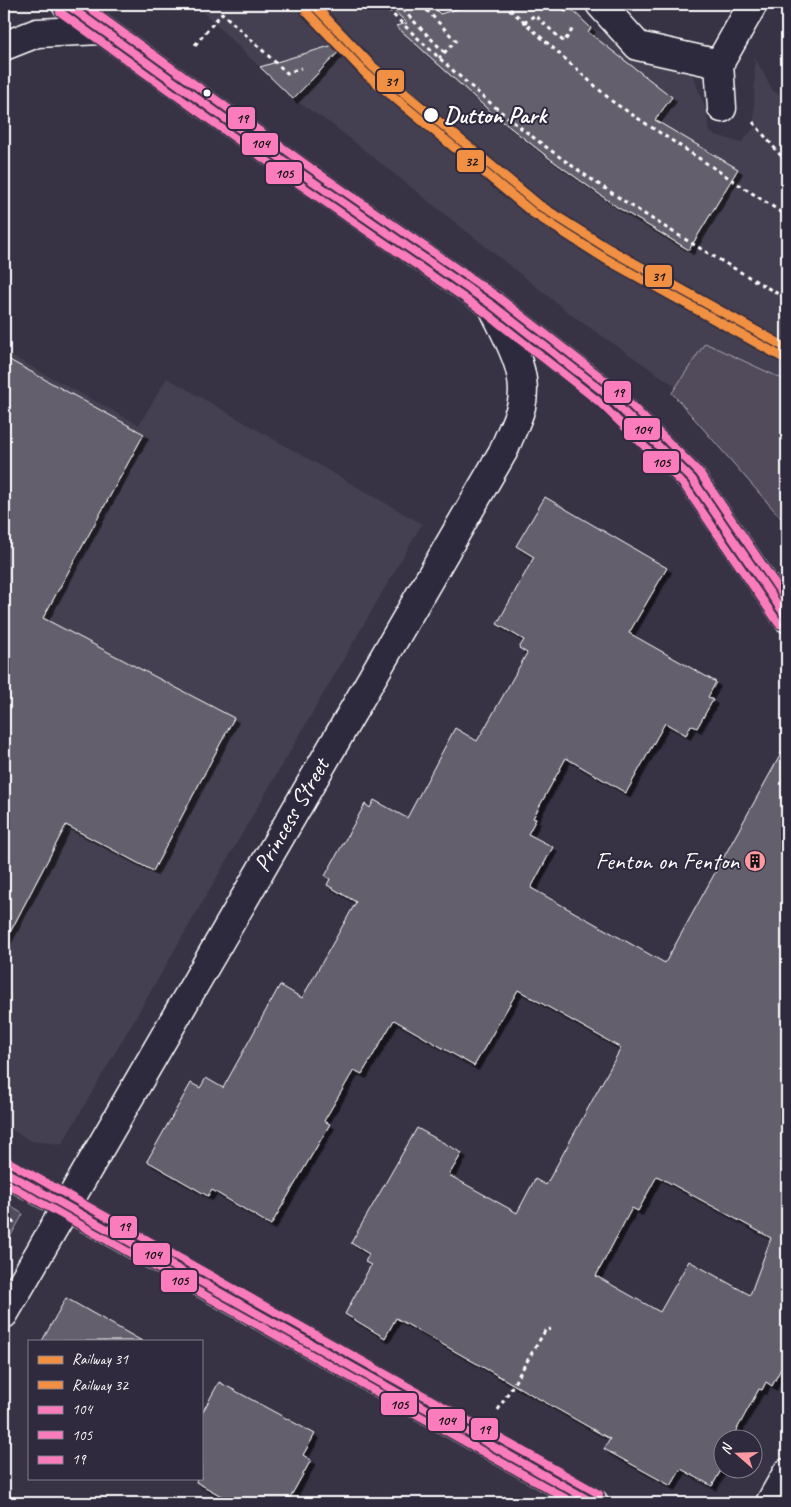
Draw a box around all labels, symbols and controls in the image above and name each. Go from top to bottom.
line badge: 31 [376,69,405,93]
text: 31 [385,73,399,90]
unlabelled marker [202,88,212,98]
place label: Dutton Park [444,100,548,130]
line badge: 19 [227,106,256,130]
marker: Dutton Park [422,106,440,124]
text: 19 [236,110,250,127]
line badge: 104 [241,132,279,156]
text: 104 [251,135,271,152]
line badge: 32 [456,149,485,173]
text: 32 [465,153,479,170]
line badge: 105 [265,161,303,185]
text: 105 [275,165,295,182]
line badge: 31 [644,264,673,288]
text: 31 [652,268,666,285]
line badge: 19 [603,380,632,404]
text: 19 [612,384,626,401]
line badge: 104 [623,417,661,441]
text: 104 [633,421,653,438]
line badge: 105 [642,450,680,474]
text: 105 [652,454,672,471]
street label: Princess Street [247,751,336,877]
place label: Fenton on Fenton [595,846,740,876]
building icon: Fenton on Fenton [743,849,767,873]
line badge: 19 [109,1215,138,1239]
text: 19 [118,1218,132,1235]
line badge: 104 [132,1242,171,1266]
text: 104 [143,1246,163,1263]
line badge: 105 [160,1269,198,1293]
text: 105 [170,1272,190,1289]
legend [28,1340,202,1480]
text: Railway 31 [72,1350,129,1369]
text: Railway 32 [72,1376,129,1395]
line badge: 105 [380,1392,418,1416]
text: 105 [390,1396,410,1413]
text: 104 [72,1400,94,1419]
line badge: 104 [427,1408,466,1432]
text: 104 [437,1412,457,1429]
line badge: 19 [470,1417,499,1441]
text: 19 [478,1421,492,1438]
text: 105 [72,1426,94,1445]
north arrow [714,1430,764,1480]
text: N [717,1441,737,1457]
text: 19 [72,1450,87,1469]

